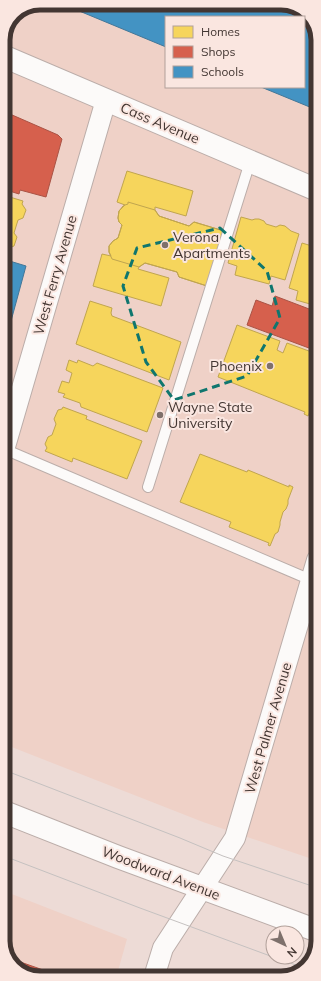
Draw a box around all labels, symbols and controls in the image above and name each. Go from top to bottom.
legend [165,16,305,88]
text: Homes [201,24,240,39]
text: Shops [201,44,236,59]
text: Schools [201,64,244,79]
street label: Cass Avenue [118,98,202,148]
street label: West Ferry Avenue [29,213,81,337]
place label: Verona Apartments [173,228,250,262]
marker: Verona Apartments [160,240,170,250]
place label: Phoenix [210,357,262,375]
marker: Phoenix [265,361,275,371]
place label: Wayne State University [168,398,252,432]
marker: Wayne State University [155,410,165,420]
street label: West Palmer Avenue [241,660,295,796]
street label: Woodward Avenue [99,842,223,904]
north arrow [265,925,305,965]
text: N [284,944,300,960]

